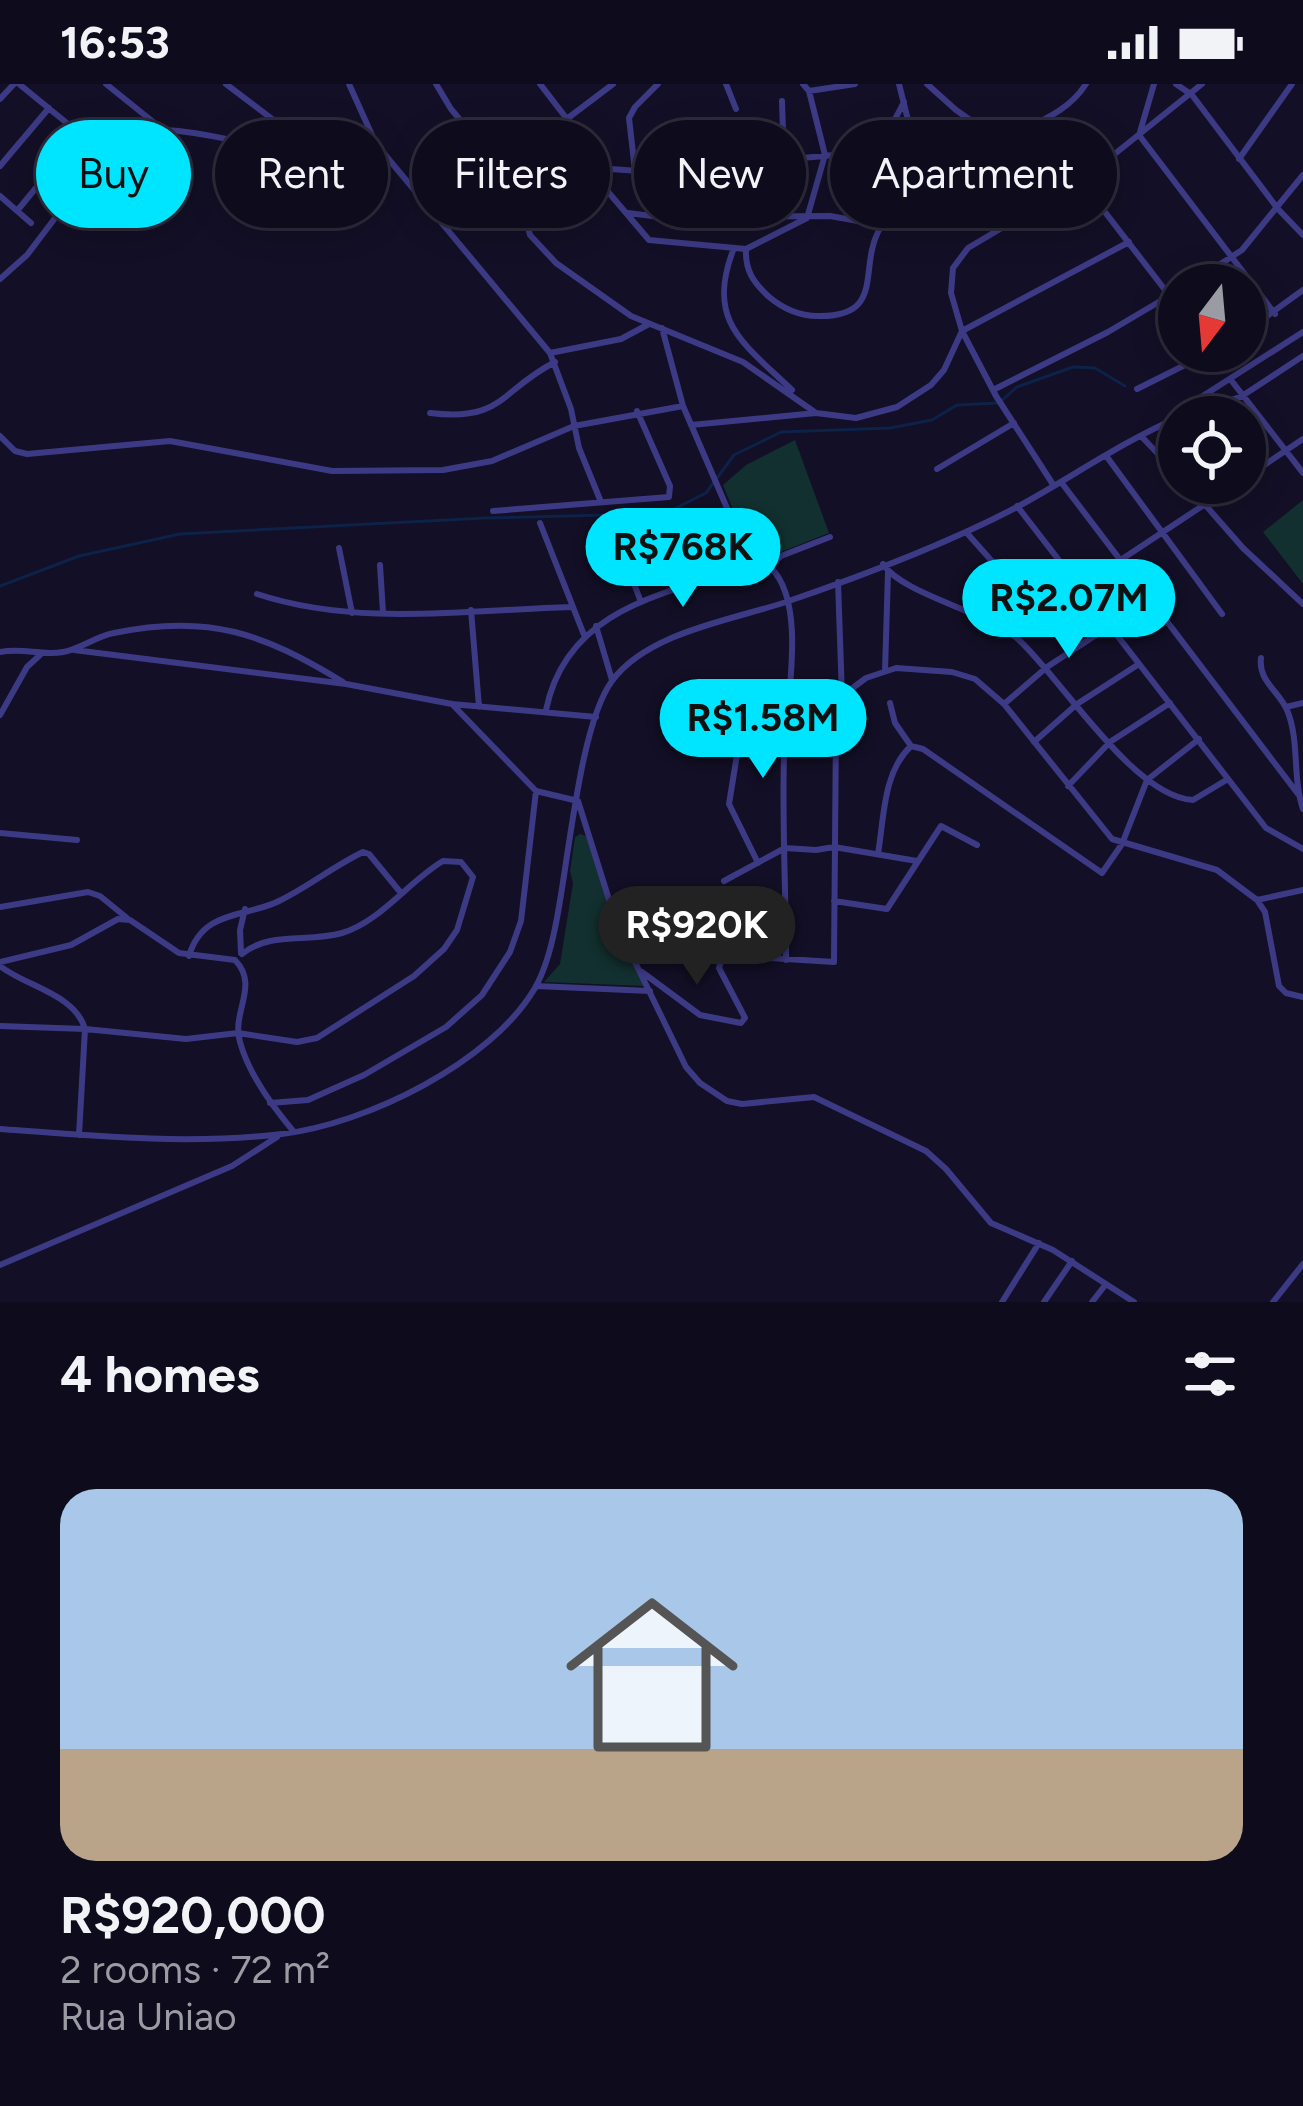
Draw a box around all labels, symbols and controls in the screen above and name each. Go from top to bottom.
text: 16:53 [60,15,170,69]
chip: Buy [36,120,191,228]
chip: Rent [215,120,388,228]
chip: Filters [412,120,610,228]
chip: New [634,120,806,228]
chip: Apartment [830,120,1117,228]
north arrow [1158,264,1266,372]
map controls [1158,264,1266,504]
button: locate [1158,396,1266,504]
pin: R$768K [585,508,781,610]
text: R$768K [613,523,753,570]
pin: R$2.07M [958,559,1180,661]
text: R$2.07M [989,574,1149,621]
pin: R$1.58M [652,679,874,781]
text: R$1.58M [687,694,839,741]
pin: R$920K [599,886,795,988]
text: R$920K [625,901,769,948]
icon: filters [1177,1341,1243,1407]
text: 4 homes [60,1344,260,1405]
icon: home [544,1567,760,1783]
text: R$920,000 [60,1885,326,1946]
text: 2 rooms · 72 m² [60,1946,330,1993]
text: Rua Uniao [60,1993,237,2040]

